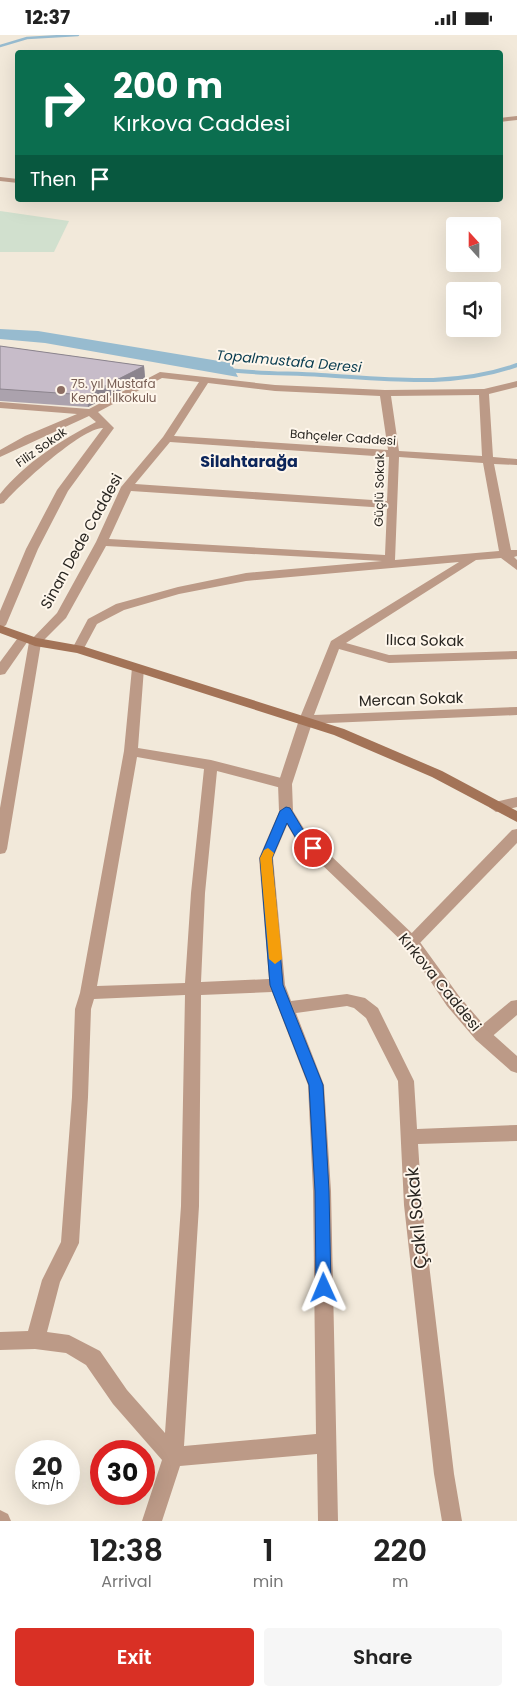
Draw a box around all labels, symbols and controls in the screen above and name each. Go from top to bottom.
text: 12:37 [25,4,70,31]
text: 200 m [113,61,223,110]
icon: right [30,70,95,135]
text: Kırkova Caddesi [113,108,290,139]
icon: arrive [86,165,114,193]
text: Then [30,166,76,193]
north arrow [446,217,501,273]
map controls [446,217,501,337]
button: sound [446,282,501,337]
water label: Topalmustafa Deresi [216,345,363,377]
place label: 75. yıl Mustafa Kemal İlkokulu [71,375,157,406]
marker: 75. yıl Mustafa Kemal İlkokulu [55,384,67,396]
street label: Filiz Sokak [12,423,71,471]
street label: Bahçeler Caddesi [289,425,397,449]
district label: Silahtarağa [200,450,298,473]
street label: Güçlü Sokak [370,452,388,527]
street label: Sinan Dede Caddesi [35,469,127,613]
street label: Ilıca Sokak [386,629,465,651]
street label: Mercan Sokak [358,687,464,711]
pin [292,827,334,869]
icon: arrive [299,834,327,862]
street label: Kırkova Caddesi [394,928,486,1036]
street label: Çakıl Sokak [399,1165,433,1270]
position arrow [297,1261,349,1313]
speed limit sign: 30 [90,1440,155,1505]
text: 20 [32,1449,63,1484]
text: km/h [32,1476,63,1493]
text: 12:38 [90,1529,163,1572]
text: 1 [263,1529,274,1572]
text: 220 [373,1529,427,1572]
text: Arrival [101,1570,152,1593]
text: min [253,1570,284,1593]
text: m [392,1570,408,1593]
button: Exit [15,1628,254,1686]
button: Share [264,1628,502,1686]

